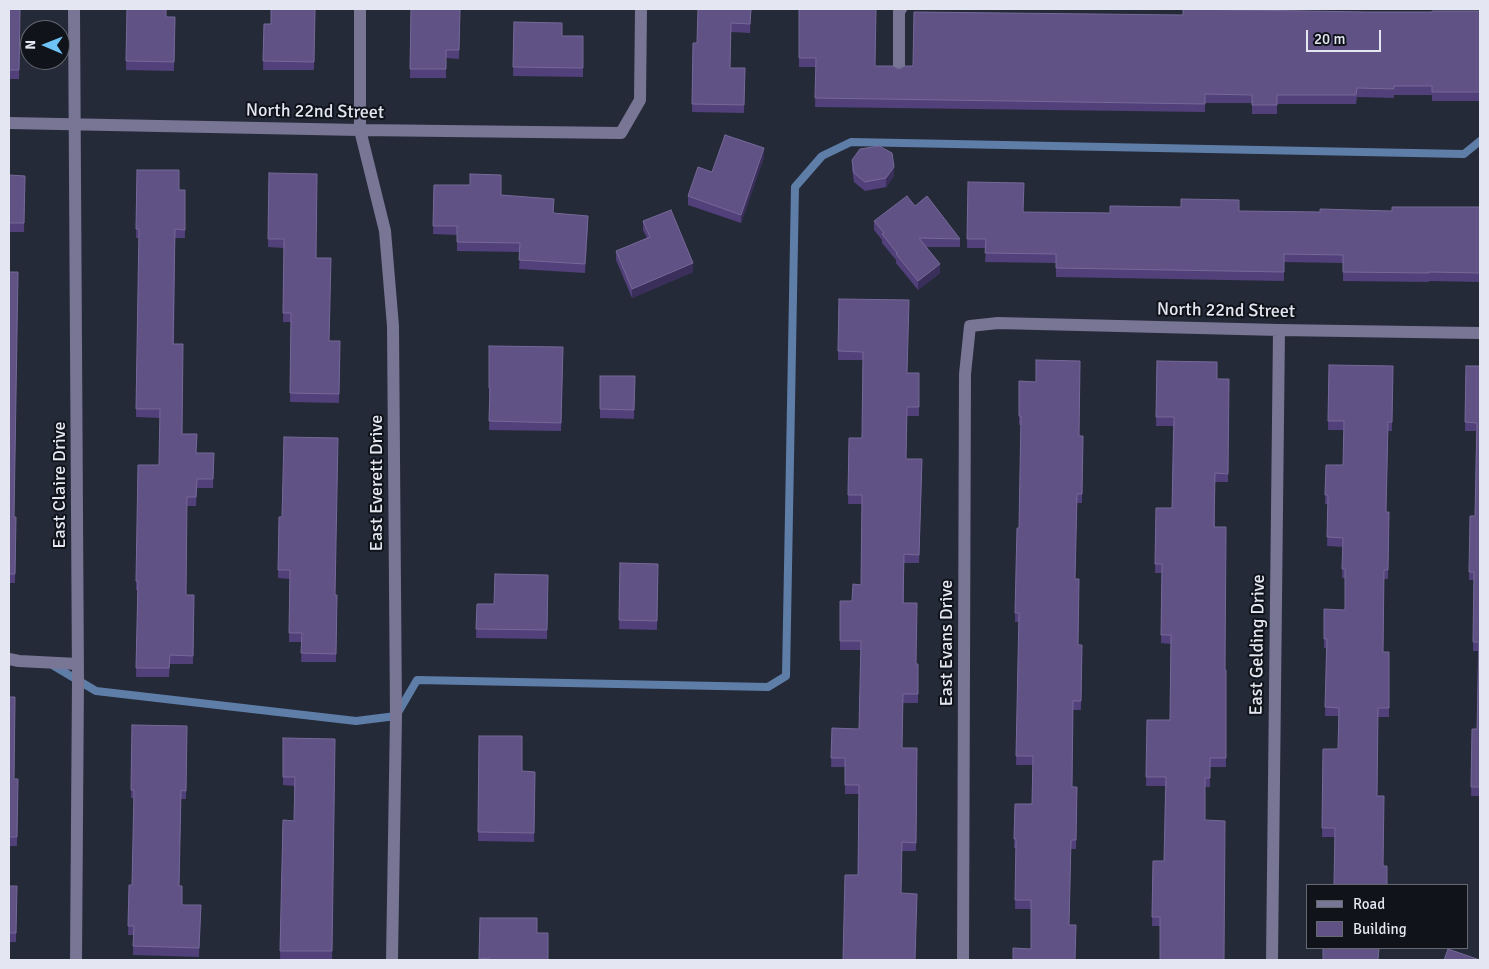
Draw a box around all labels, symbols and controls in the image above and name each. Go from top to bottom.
north arrow [20,20,70,70]
scale bar [1309,20,1384,52]
text: 20 m [1314,30,1345,48]
text: N [22,40,39,50]
street label: North 22nd Street [246,100,384,124]
street label: North 22nd Street [1157,299,1295,323]
street label: East Everett Drive [366,415,388,551]
street label: East Claire Drive [49,421,71,549]
street label: East Gelding Drive [1246,574,1270,716]
street label: East Evans Drive [936,580,958,706]
legend [1306,884,1469,949]
text: Road [1353,895,1385,913]
text: Building [1353,920,1407,938]

